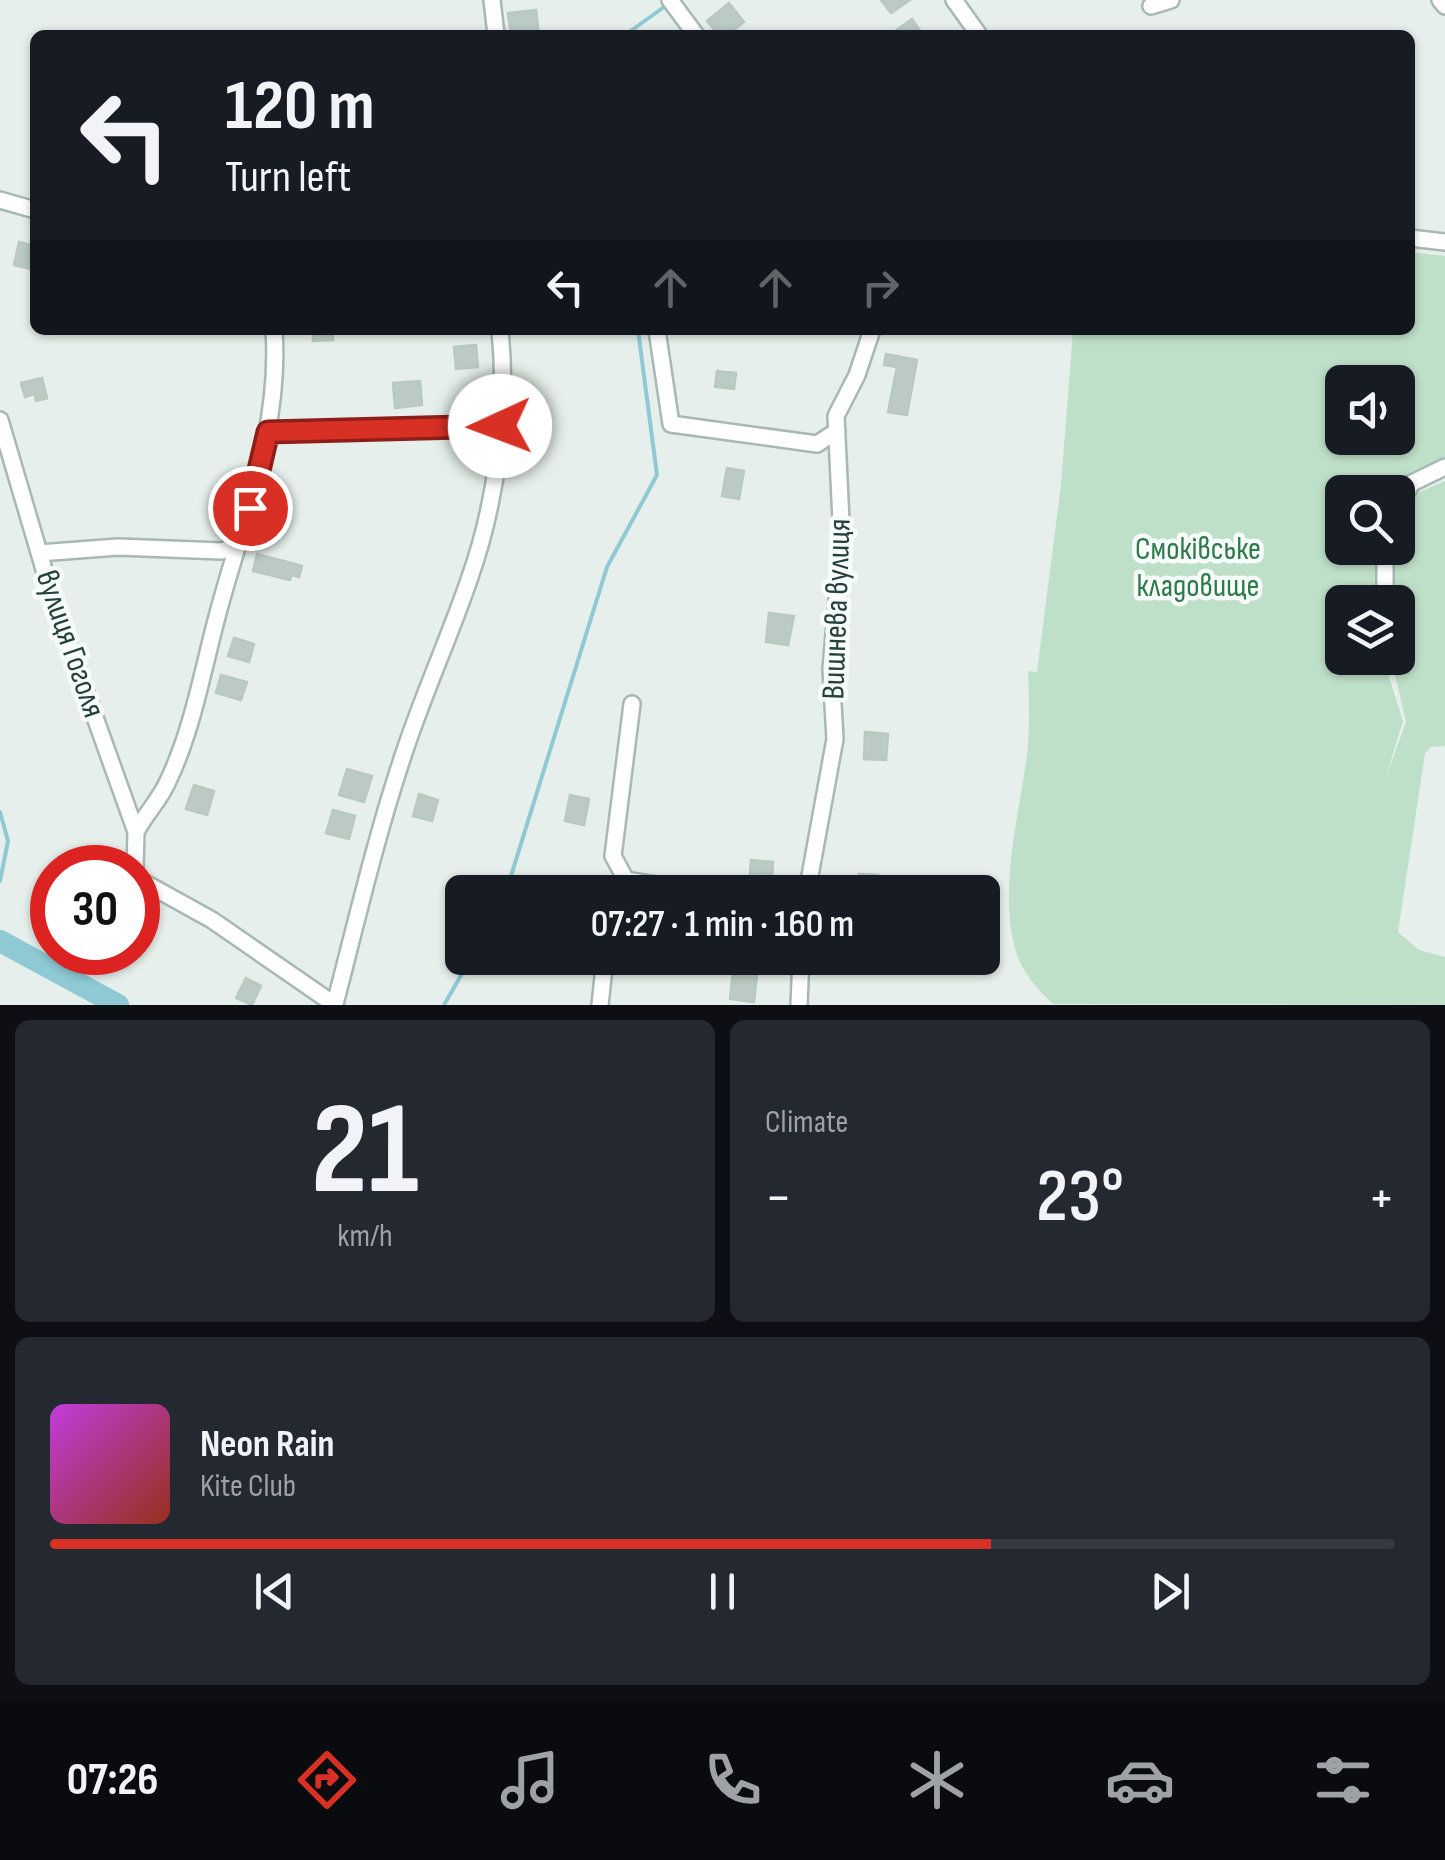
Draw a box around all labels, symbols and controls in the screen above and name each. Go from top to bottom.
text: 120 m [225,65,375,149]
icon: left [60,70,190,200]
text: Turn left [225,150,351,205]
icon: left [538,260,593,315]
icon: ahead [643,260,698,315]
icon: ahead [748,260,803,315]
icon: right [853,260,908,315]
map controls [1325,365,1415,675]
button: sound [1325,365,1415,455]
position arrow [448,374,552,478]
pin [208,466,293,551]
button: search [1325,475,1415,565]
icon: arrive [223,481,278,536]
street label: Вишнева вулиця [814,518,860,700]
park label: Смоківське кладовище [1135,530,1261,606]
street label: вулиця Гоголя [27,565,113,723]
button: layers [1325,585,1415,675]
speed limit sign: 30 [30,845,160,975]
text: 07:27 · 1 min · 160 m [591,902,854,947]
text: 21 [311,1074,419,1230]
text: Climate [765,1103,848,1142]
text: 23° [1036,1152,1124,1243]
text: − [765,1165,792,1232]
text: + [1368,1165,1395,1232]
text: km/h [337,1217,393,1256]
text: Neon Rain [200,1422,334,1467]
text: Kite Club [200,1467,296,1506]
icon: previous [247,1564,302,1619]
icon: pause [695,1564,750,1619]
icon: next [1143,1564,1198,1619]
icon: directions [292,1745,362,1815]
icon: music [495,1745,565,1815]
icon: phone [698,1745,768,1815]
icon: climate [902,1745,972,1815]
icon: car [1105,1745,1175,1815]
icon: filters [1308,1745,1378,1815]
text: 07:26 [67,1753,158,1808]

